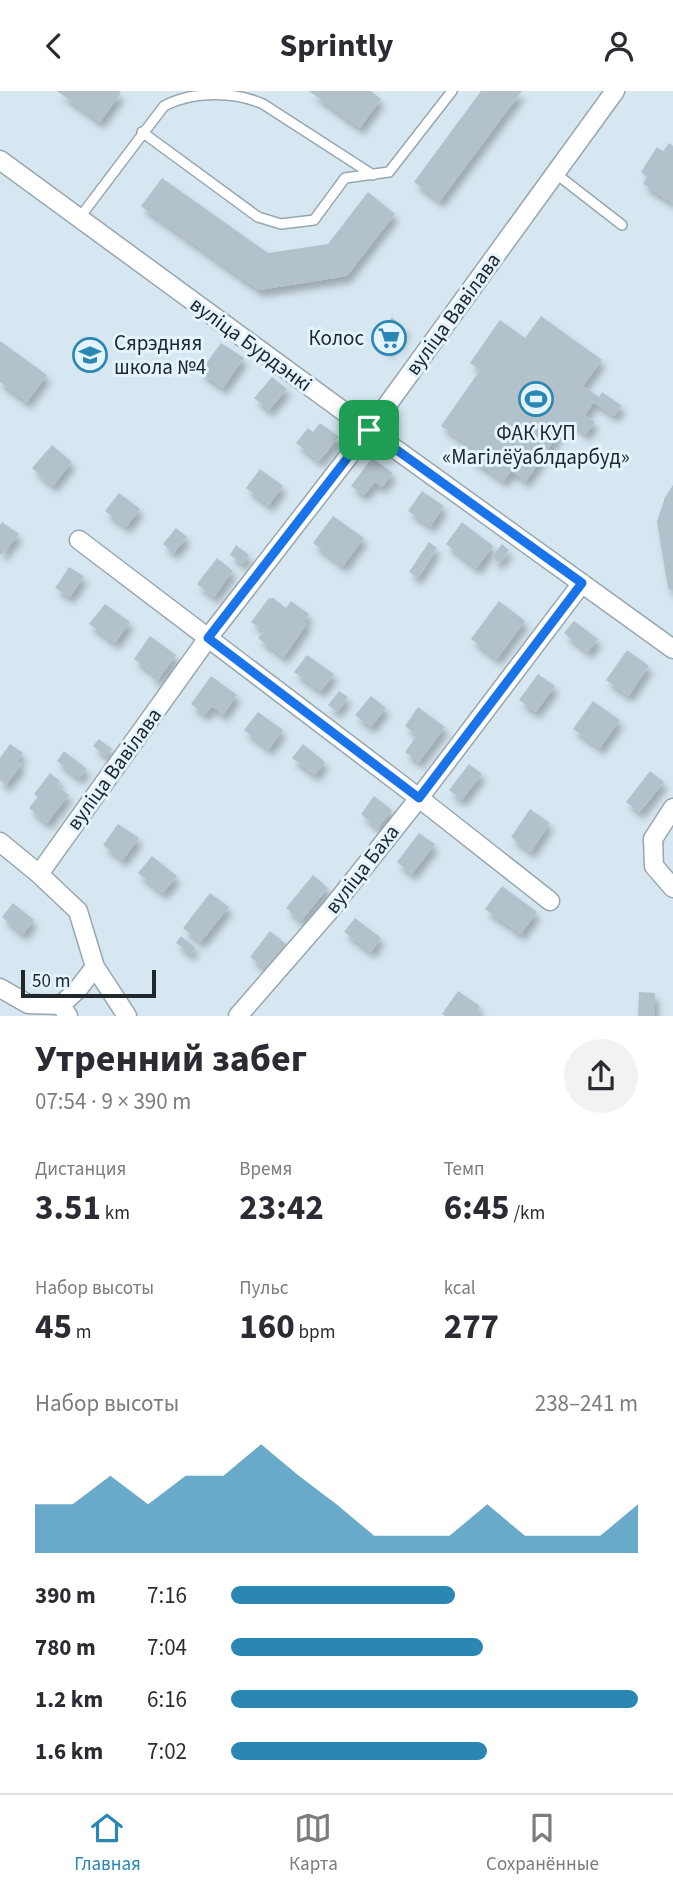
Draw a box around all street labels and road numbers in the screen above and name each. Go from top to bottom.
street label: вуліца Вавілава [398,247,508,381]
street label: вуліца Бурдэнкі [184,289,318,399]
street label: вуліца Вавілава [59,702,169,836]
street label: вуліца Баха [318,818,406,920]

